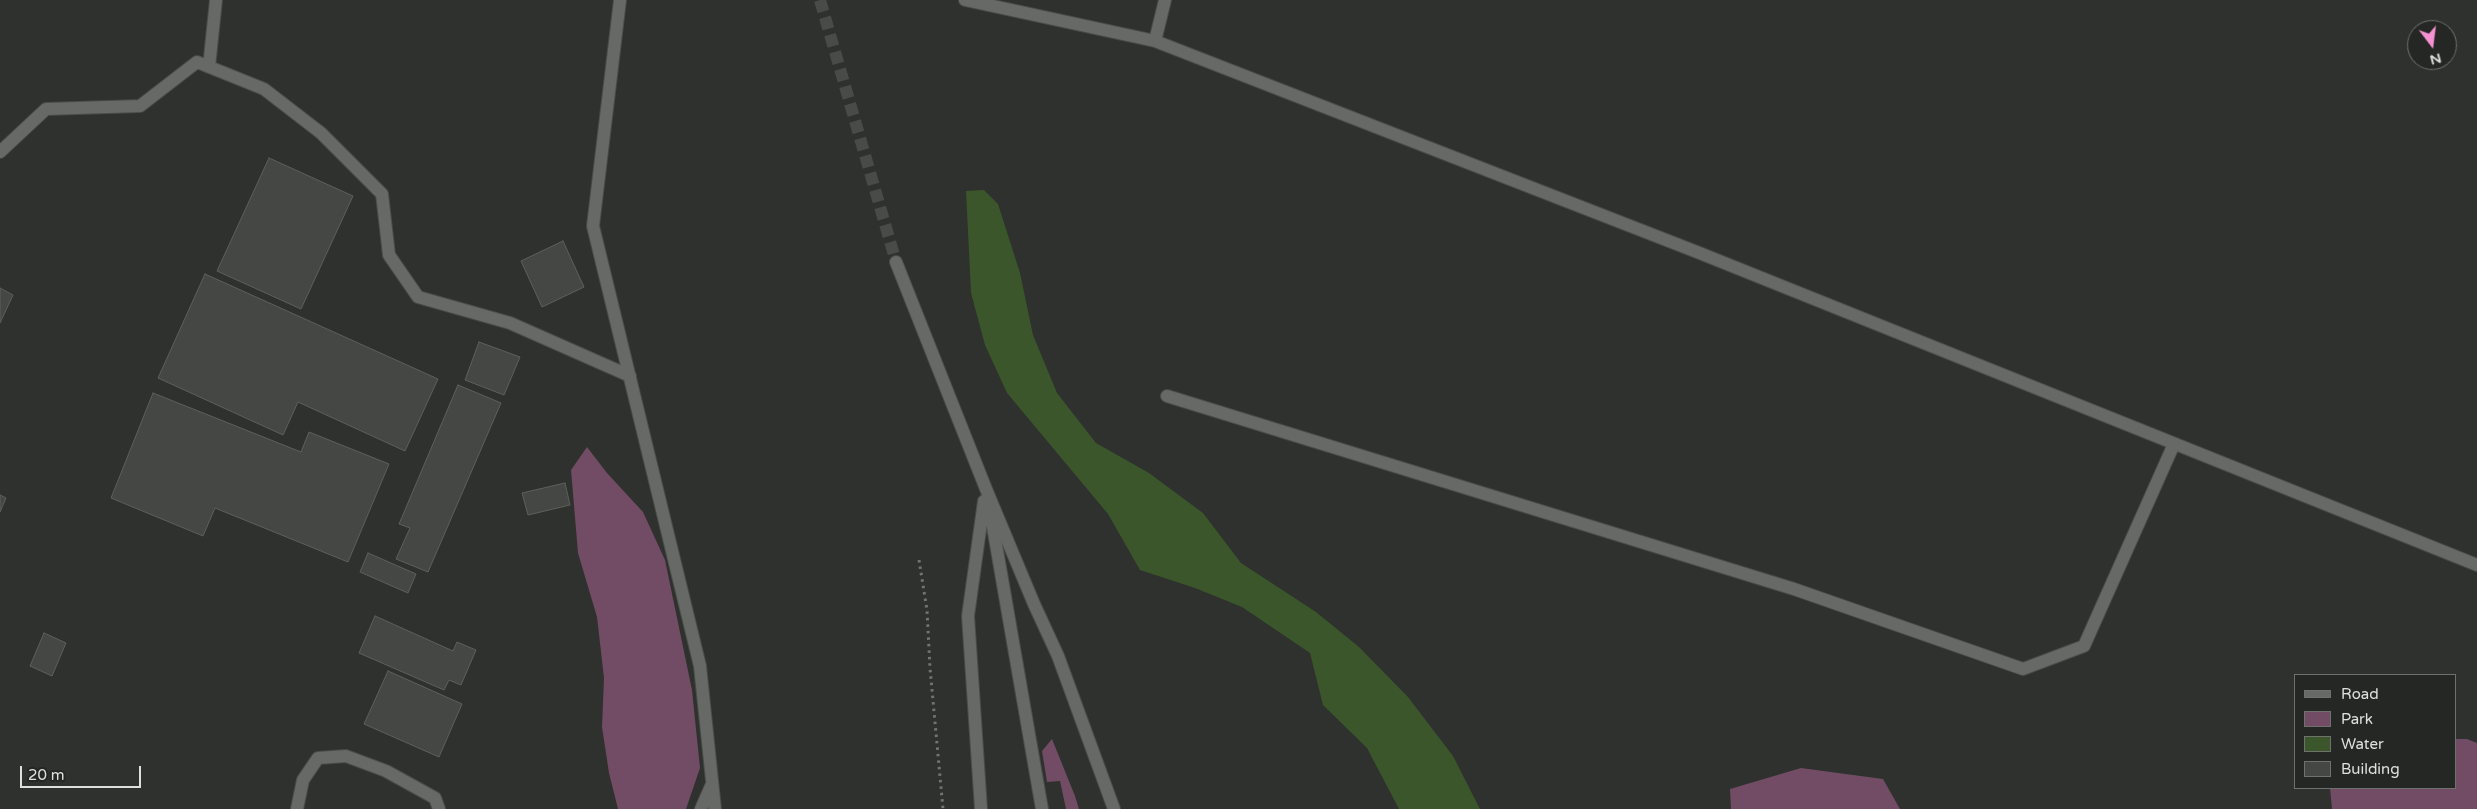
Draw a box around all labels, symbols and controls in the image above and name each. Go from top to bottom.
north arrow [2407,20,2457,70]
text: N [2428,49,2443,69]
legend [2294,674,2457,789]
text: Road [2341,685,2379,703]
text: Park [2341,710,2373,728]
text: Water [2341,735,2384,753]
scale bar [22,756,144,788]
text: Building [2341,760,2400,778]
text: 20 m [28,766,65,784]

